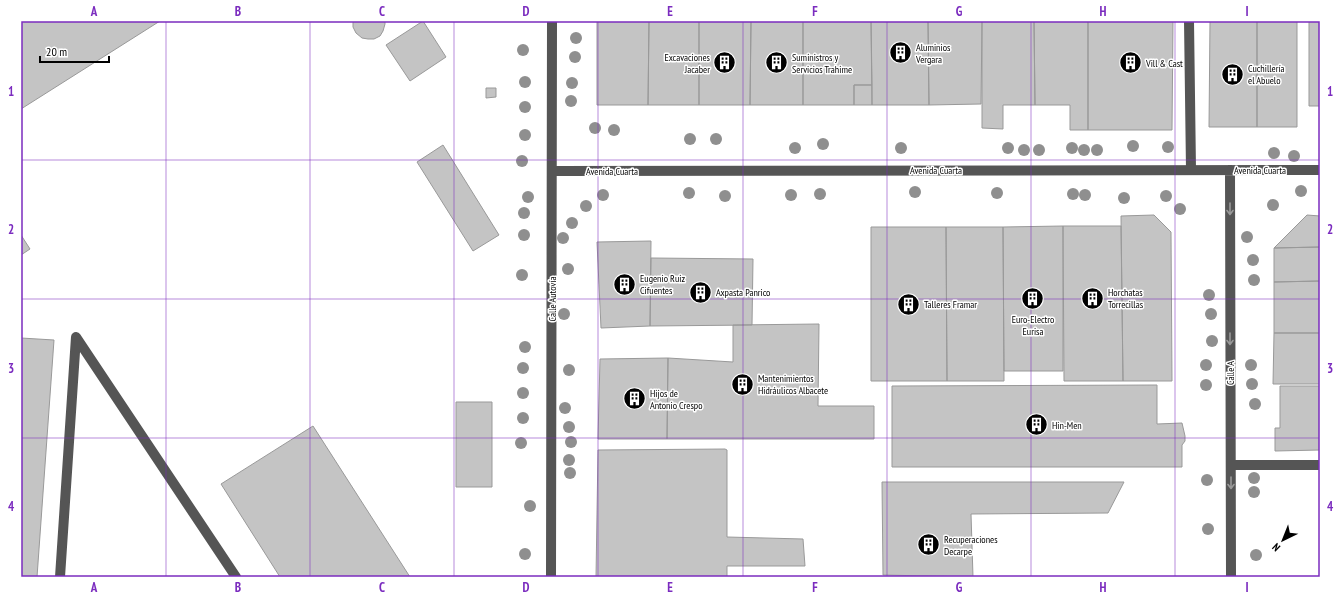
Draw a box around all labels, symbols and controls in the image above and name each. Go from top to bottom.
text: A [90,3,98,20]
text: B [235,3,241,20]
text: C [379,3,385,20]
text: D [523,3,530,20]
text: E [667,3,673,20]
text: F [812,3,818,20]
text: G [956,3,963,20]
text: H [1100,3,1107,20]
text: I [1245,3,1249,20]
scale bar [40,38,109,64]
building icon: Aluminios Vergara [887,40,913,66]
place label: Aluminios Vergara [915,41,951,66]
text: 20 m [46,44,67,59]
building icon: Excavaciones Jacaber [712,50,738,76]
building icon: Suministros y Servicios Trahime [764,50,790,76]
building icon: Vill & Cast [1117,50,1143,76]
place label: Excavaciones Jacaber [664,51,711,76]
place label: Suministros y Servicios Trahime [792,51,852,76]
place label: Vill & Cast [1145,57,1183,70]
building icon: Cuchillería el Abuelo [1220,61,1246,87]
place label: Cuchillería el Abuelo [1248,62,1285,87]
text: 1 [8,83,14,100]
text: 1 [1327,83,1333,100]
street label: Avenida Cuarta [910,164,962,177]
street label: Avenida Cuarta [1234,164,1286,177]
street label: Avenida Cuarta [586,165,638,178]
one-way arrow [1226,202,1234,215]
text: 2 [8,221,14,238]
text: 2 [1327,221,1333,238]
building icon: Eugenio Ruiz Cifuentes [612,271,638,297]
place label: Eugenio Ruiz Cifuentes [640,272,685,297]
street label: Calle Autovía [546,276,559,322]
building icon: Axpasta Panrico [688,279,714,305]
building icon: Horchatas Torrecillas [1079,285,1105,311]
place label: Axpasta Panrico [716,286,770,299]
building icon: Euro-Electro Eurisa [1020,286,1046,312]
place label: Horchatas Torrecillas [1108,286,1144,311]
building icon: Talleres Framar [896,291,922,317]
place label: Talleres Framar [924,298,977,311]
place label: Euro-Electro Eurisa [1012,313,1054,338]
one-way arrow [1226,332,1234,345]
text: 3 [8,360,14,377]
text: 3 [1327,360,1333,377]
street label: Calle A [1224,361,1237,385]
building icon: Mantenimientos Hidráulicos Albacete [730,371,756,397]
place label: Mantenimientos Hidráulicos Albacete [758,372,828,397]
building icon: Hijos de Antonio Crespo [621,386,647,412]
place label: Hijos de Antonio Crespo [650,387,702,412]
building icon: Hin-Men [1024,412,1050,438]
place label: Hin-Men [1052,419,1082,432]
one-way arrow [1227,476,1235,489]
text: 4 [8,498,15,515]
text: 4 [1327,498,1334,515]
north arrow [1263,520,1303,560]
building icon: Recuperaciones Decarpe [915,532,941,558]
place label: Recuperaciones Decarpe [944,533,998,558]
text: N [1269,540,1283,554]
text: A [90,579,98,596]
text: B [235,579,241,596]
text: C [379,579,385,596]
text: D [523,579,530,596]
text: E [667,579,673,596]
text: F [812,579,818,596]
text: G [956,579,963,596]
text: H [1100,579,1107,596]
text: I [1245,579,1249,596]

